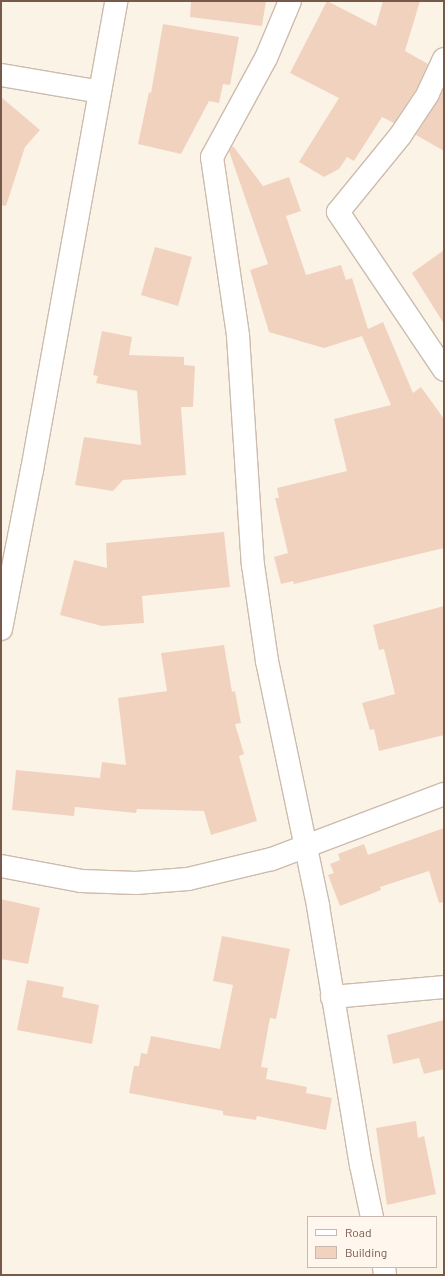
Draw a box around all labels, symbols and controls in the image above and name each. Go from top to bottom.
legend [307,1216,437,1268]
text: Road [345,1225,372,1239]
text: Building [345,1245,387,1259]

